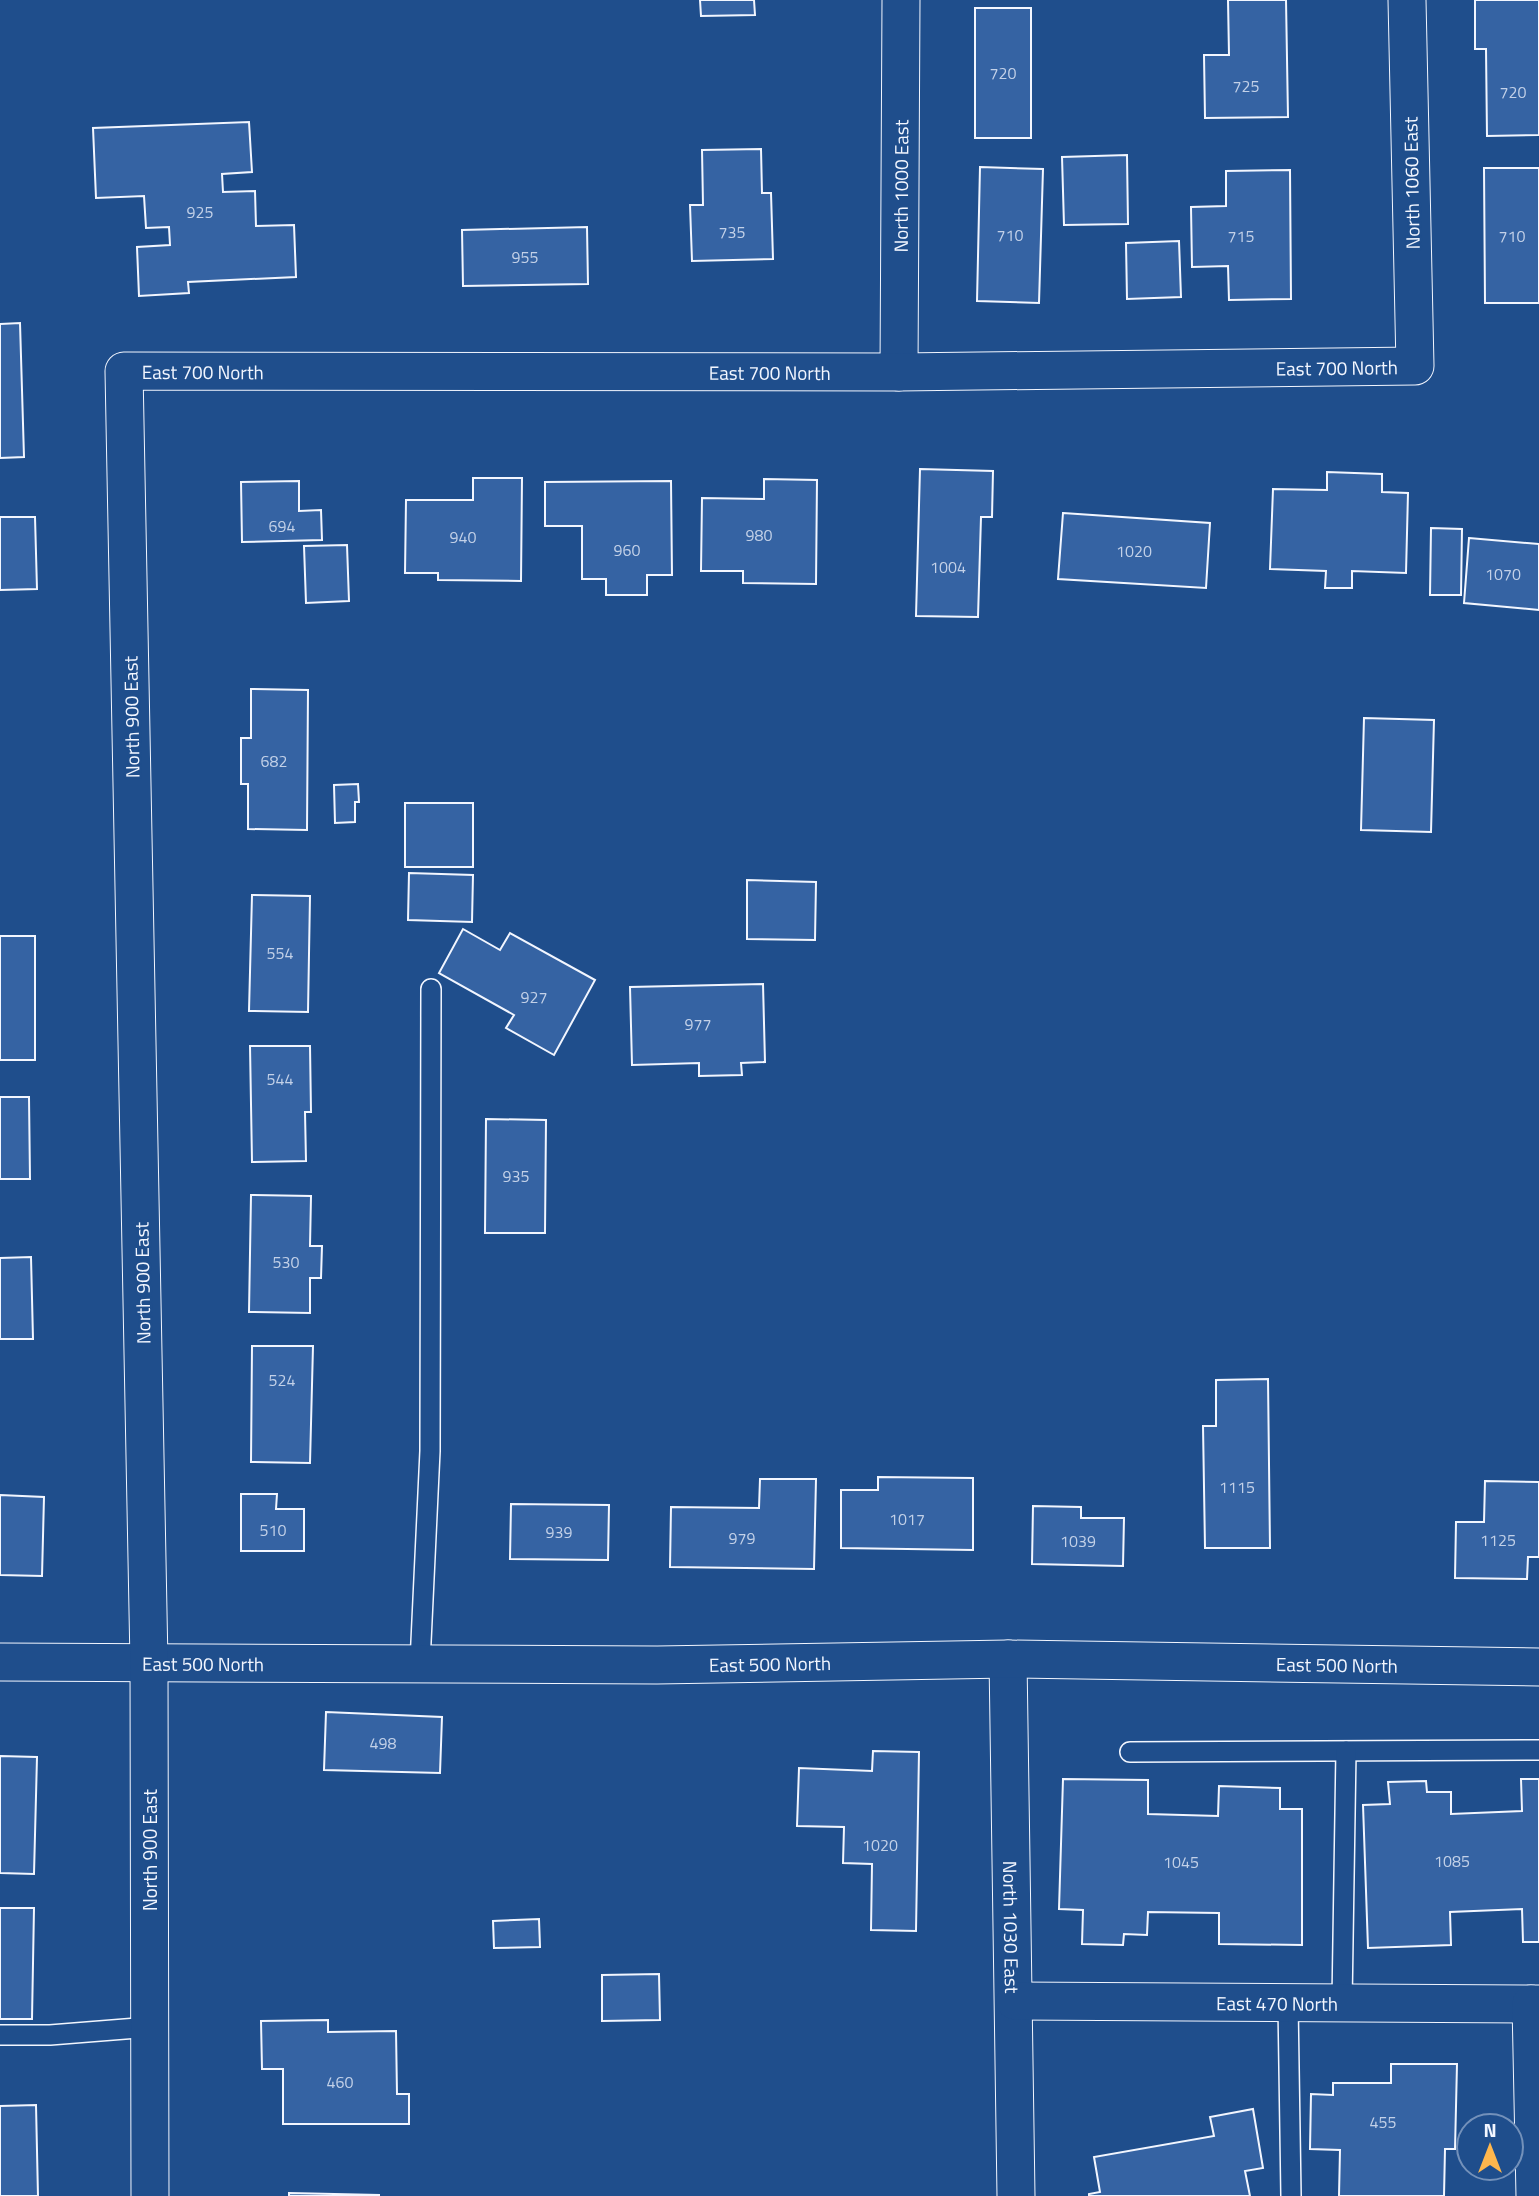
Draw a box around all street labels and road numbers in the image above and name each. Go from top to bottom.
street label: North 1060 East [1395,116,1427,250]
street label: North 1000 East [885,119,915,252]
street label: East 700 North [1276,352,1398,382]
street label: East 700 North [142,357,264,386]
street label: East 700 North [709,357,831,386]
street label: North 900 East [115,655,147,778]
street label: North 900 East [126,1221,158,1344]
street label: East 500 North [142,1648,264,1678]
street label: East 500 North [709,1648,831,1679]
street label: East 500 North [1276,1649,1398,1679]
street label: North 900 East [135,1789,164,1911]
street label: North 1030 East [997,1860,1027,1994]
street label: East 470 North [1216,1988,1338,2017]

